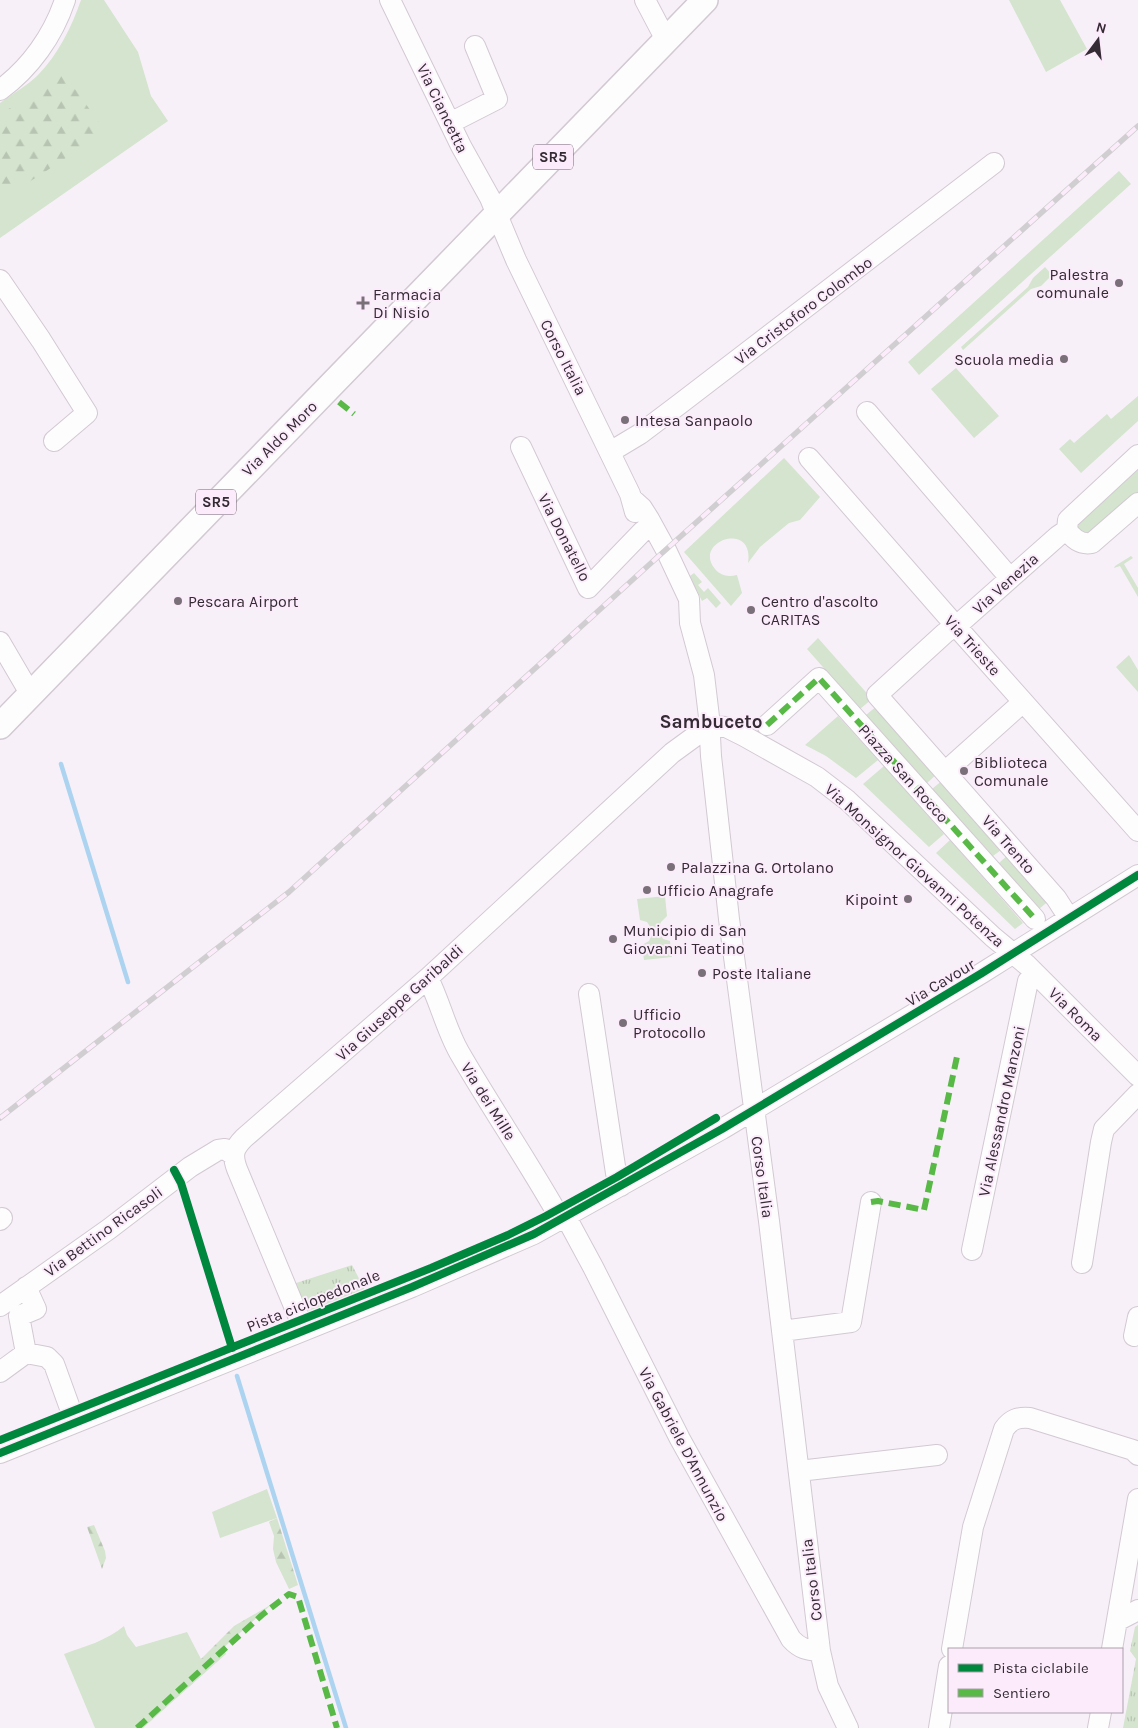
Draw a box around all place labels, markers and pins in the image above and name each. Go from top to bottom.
place label: Palestra comunale [1036,265,1109,302]
marker: Palestra comunale [1113,277,1125,289]
place label: Farmacia Di Nisio [373,285,441,322]
marker: Farmacia Di Nisio [357,297,369,309]
place label: Scuola media [954,350,1054,369]
marker: Scuola media [1058,353,1070,365]
place label: Intesa Sanpaolo [635,411,753,430]
marker: Intesa Sanpaolo [619,414,631,426]
place label: Pescara Airport [188,592,299,611]
place label: Centro d'ascolto CARITAS [761,592,878,629]
marker: Pescara Airport [172,595,184,607]
marker: Centro d'ascolto CARITAS [745,604,757,616]
place label: Biblioteca Comunale [974,753,1048,790]
marker: Biblioteca Comunale [958,765,970,777]
place label: Palazzina G. Ortolano [681,858,834,877]
marker: Palazzina G. Ortolano [665,861,677,873]
place label: Ufficio Anagrafe [657,881,774,900]
marker: Ufficio Anagrafe [641,884,653,896]
place label: Kipoint [845,890,898,909]
marker: Kipoint [902,893,914,905]
place label: Municipio di San Giovanni Teatino [623,921,747,958]
marker: Municipio di San Giovanni Teatino [607,933,619,945]
place label: Poste Italiane [712,964,811,983]
marker: Poste Italiane [696,967,708,979]
place label: Ufficio Protocollo [633,1005,706,1042]
marker: Ufficio Protocollo [617,1017,629,1029]

